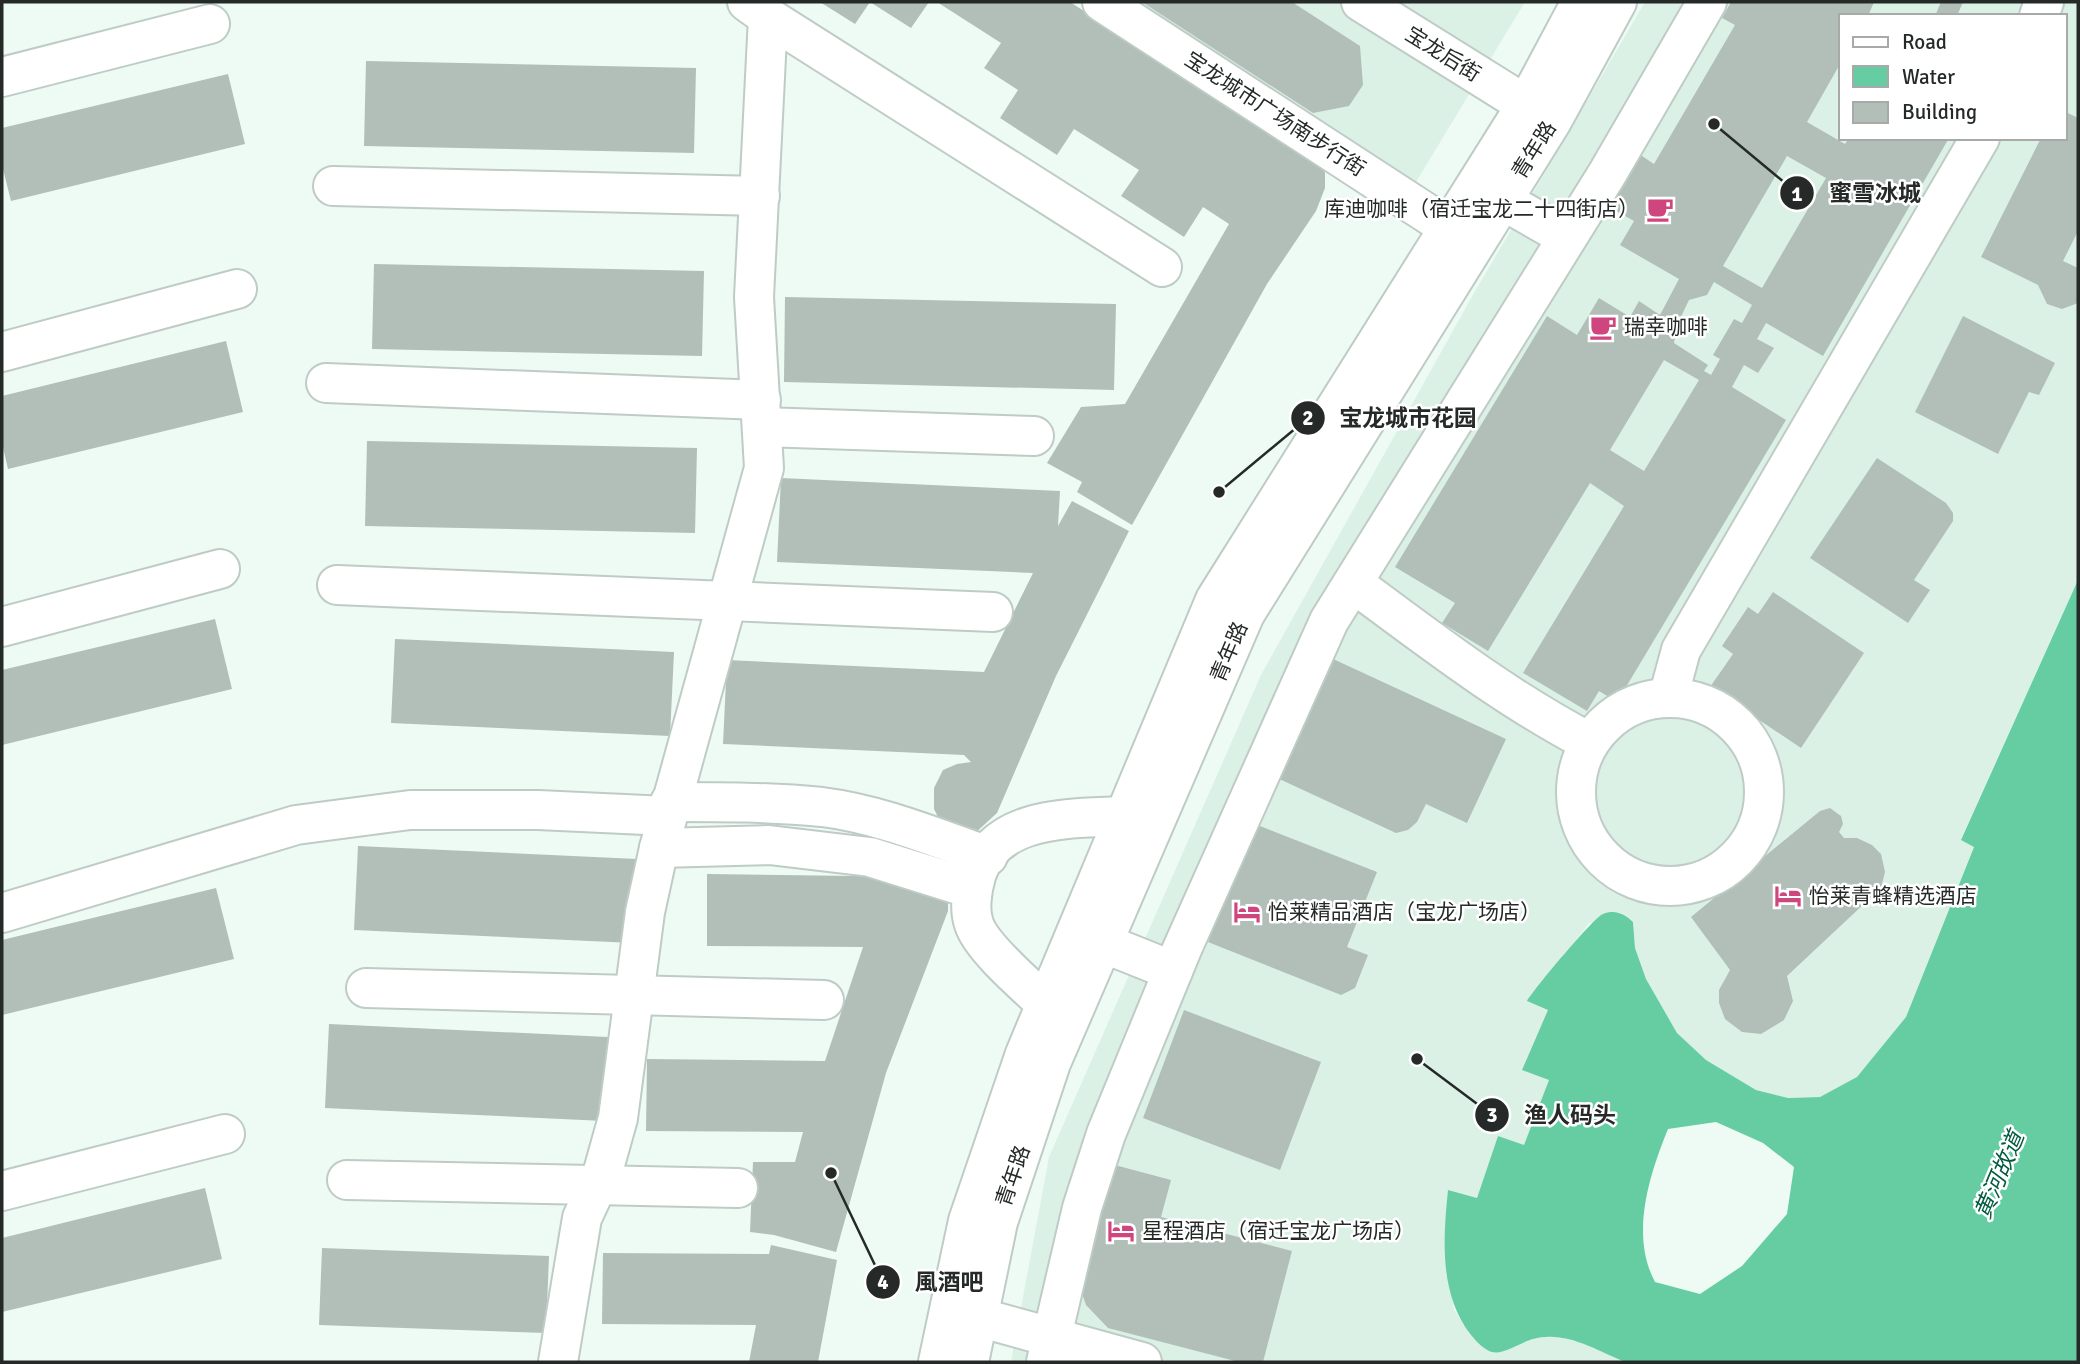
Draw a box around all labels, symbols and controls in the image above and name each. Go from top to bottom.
legend [1839,14,2066,140]
street label: 宝龙后街 [1400,21,1486,87]
text: Road [1902,29,1947,55]
street label: 宝龙城市广场南步行街 [1180,46,1370,182]
text: Water [1902,64,1955,90]
text: Building [1902,99,1977,125]
street label: 青年路 [1506,116,1562,184]
callout: 蜜雪冰城 [1780,171,1935,215]
text: 蜜雪冰城 [1829,179,1921,208]
text: 1 [1791,181,1803,207]
cafe icon: 库迪咖啡（宿迁宝龙二十四街店） [1645,194,1675,224]
place label: 库迪咖啡（宿迁宝龙二十四街店） [1324,196,1639,222]
cafe icon: 瑞幸咖啡 [1588,312,1618,342]
place label: 瑞幸咖啡 [1624,314,1708,340]
callout: 宝龙城市花园 [1290,396,1491,440]
text: 宝龙城市花园 [1339,404,1477,433]
text: 2 [1302,405,1314,431]
street label: 青年路 [1205,618,1253,686]
hotel icon: 怡莱青蜂精选酒店 [1773,881,1803,911]
place label: 怡莱青蜂精选酒店 [1809,883,1977,909]
hotel icon: 怡莱精品酒店（宝龙广场店） [1232,897,1262,927]
place label: 怡莱精品酒店（宝龙广场店） [1268,899,1541,925]
callout: 渔人码头 [1475,1093,1630,1137]
text: 渔人码头 [1524,1101,1616,1130]
text: 3 [1486,1102,1498,1128]
water label: 黄河故道 [1968,1124,2032,1223]
street label: 青年路 [990,1142,1036,1210]
hotel icon: 星程酒店（宿迁宝龙广场店） [1106,1216,1136,1246]
place label: 星程酒店（宿迁宝龙广场店） [1142,1218,1415,1244]
callout: 風酒吧 [866,1260,998,1304]
text: 風酒吧 [915,1268,984,1297]
text: 4 [877,1269,889,1295]

